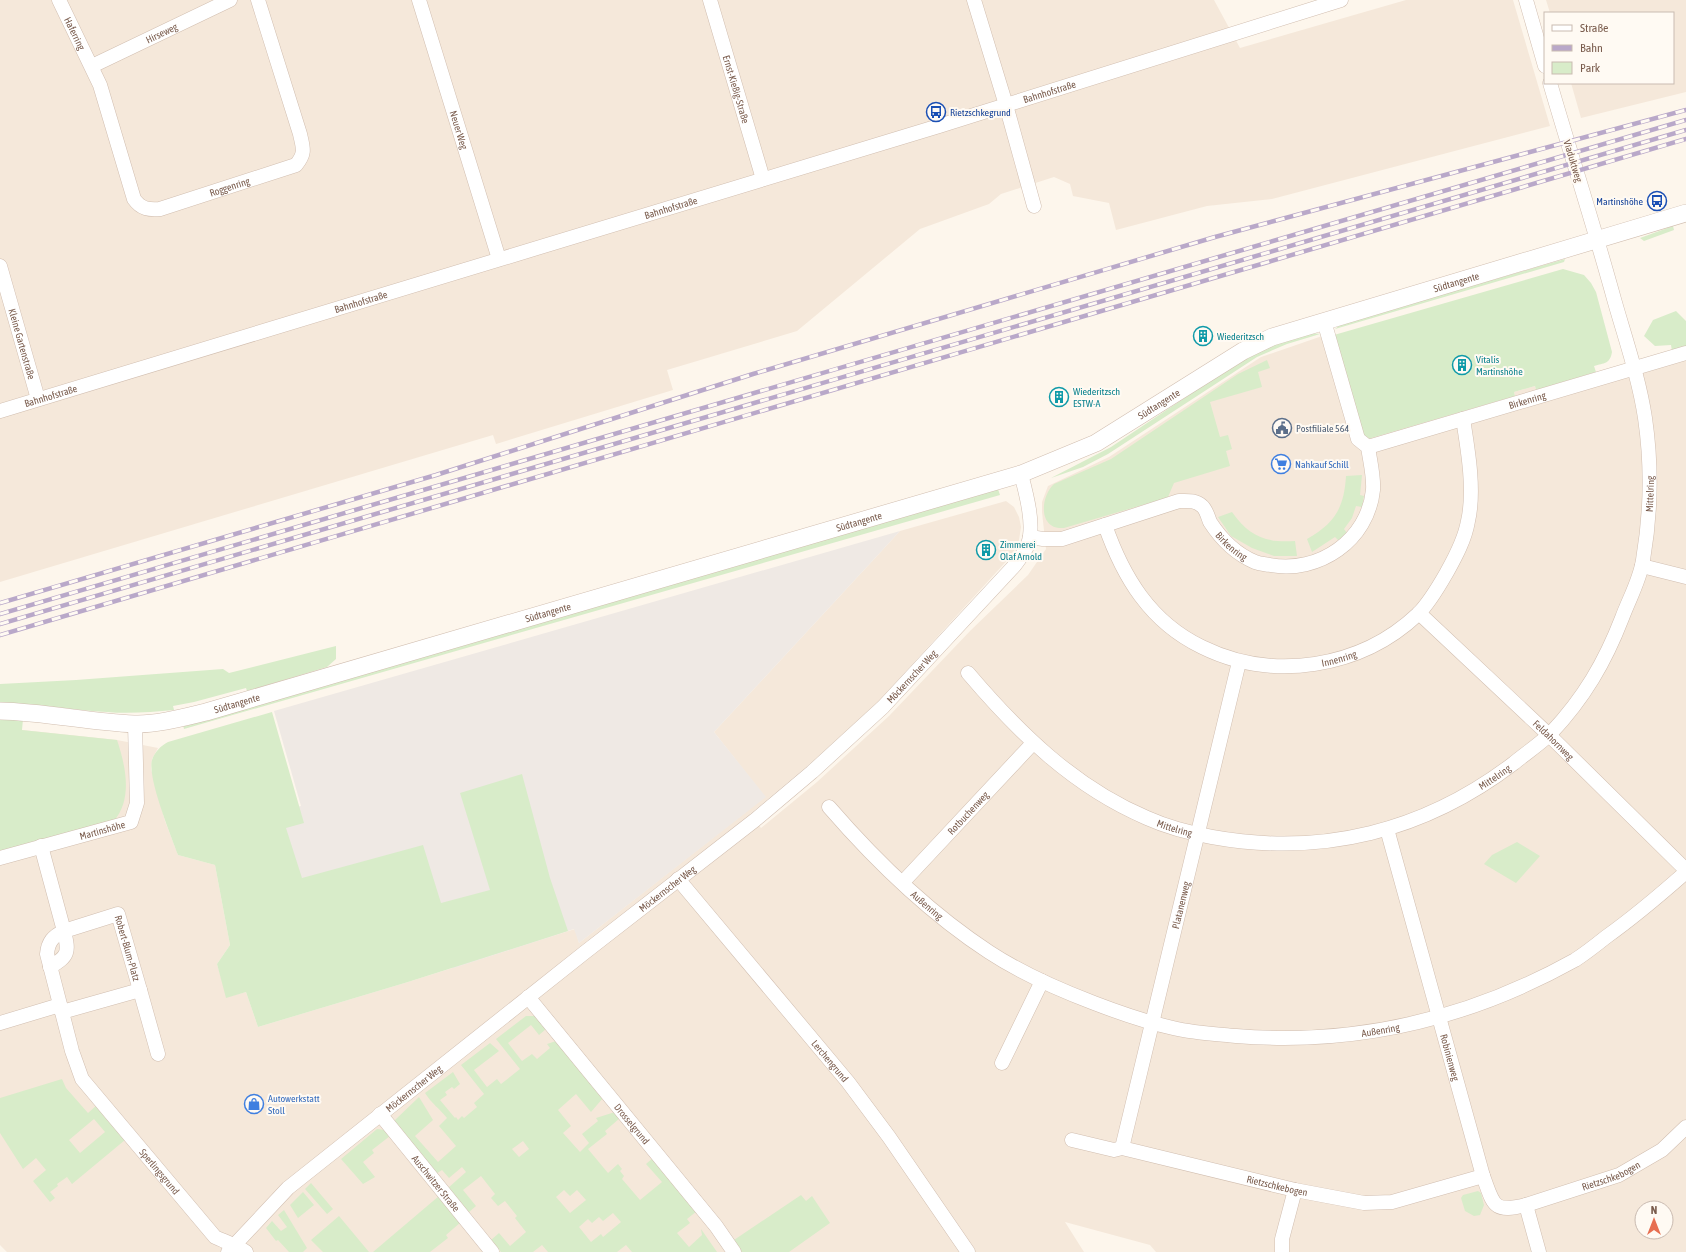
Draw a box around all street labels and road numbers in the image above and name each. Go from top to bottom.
street label: Haferring [62,15,88,52]
street label: Hirseweg [144,20,180,45]
street label: Ernst-Kießig-Straße [721,54,752,125]
street label: Bahnhofstraße [1022,78,1078,105]
street label: Neuer Weg [448,109,470,151]
street label: Viaduktweg [1561,139,1585,184]
street label: Roggenring [208,175,252,198]
street label: Bahnhofstraße [643,194,699,221]
street label: Südtangente [1432,270,1481,294]
street label: Bahnhofstraße [333,288,389,315]
street label: Kleine Gartenstraße [7,307,38,381]
street label: Bahnhofstraße [23,382,79,409]
street label: Südtangente [1136,386,1182,421]
street label: Birkenring [1507,389,1548,411]
street label: Mittelring [1643,475,1655,512]
street label: Südtangente [835,509,883,533]
street label: Birkenring [1214,530,1250,563]
street label: Südtangente [524,600,572,624]
street label: Möckernscher Weg [884,647,939,705]
street label: Innenring [1320,648,1359,668]
street label: Südtangente [213,691,261,715]
street label: Feldahornweg [1531,718,1577,763]
street label: Mittelring [1476,762,1513,792]
street label: Rotbuchenweg [945,788,991,836]
street label: Mittelring [1156,817,1194,838]
street label: Martinshöhe [78,818,127,841]
street label: Möckernscher Weg [637,863,698,914]
street label: Platanenweg [1169,879,1192,930]
street label: Außenring [909,889,946,922]
street label: Robert-Blum-Platz [113,914,143,983]
street label: Außenring [1361,1021,1401,1038]
street label: Robinienweg [1438,1033,1462,1083]
street label: Lerchengrund [810,1038,851,1084]
street label: Möckernscher Weg [383,1062,444,1114]
street label: Drosselgrund [612,1101,652,1146]
street label: Sperlingsgrund [138,1146,182,1196]
street label: Auschwitzer Straße [410,1153,462,1214]
street label: Rietzschkebogen [1580,1158,1642,1192]
street label: Rietzschkebogen [1246,1173,1309,1198]

